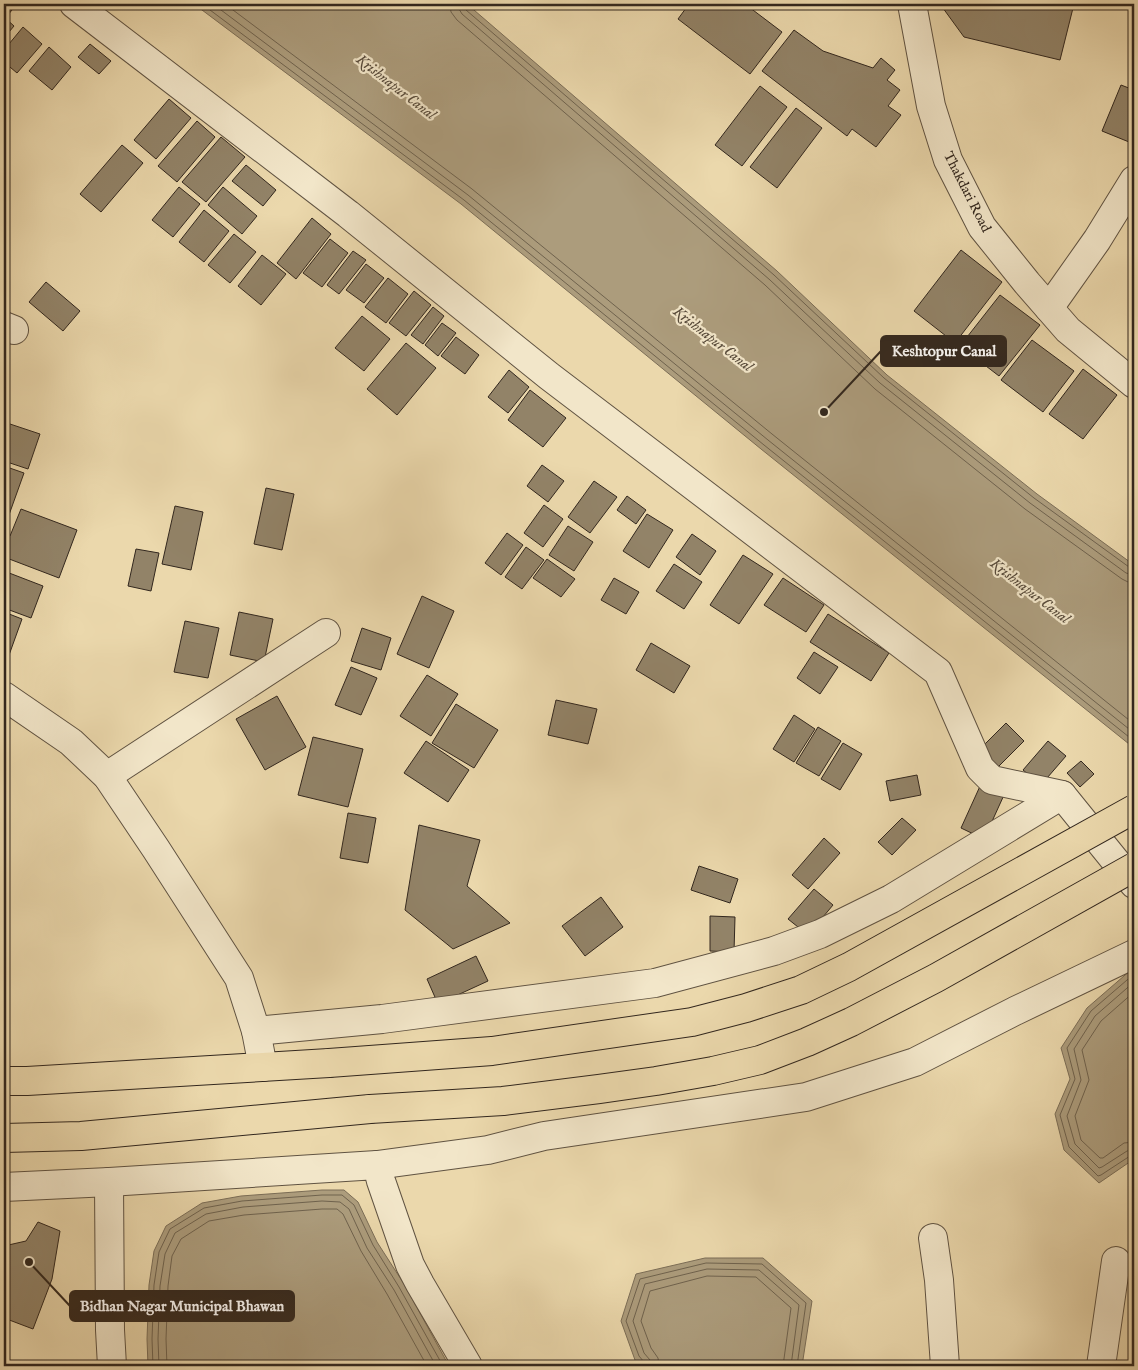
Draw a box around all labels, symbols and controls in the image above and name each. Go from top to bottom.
water label: Krishnapur Canal [352,49,441,125]
street label: Thakdari Road [939,149,995,236]
water label: Krishnapur Canal [669,301,758,377]
callout: Keshtopur Canal [881,336,1006,366]
text: Keshtopur Canal [892,342,997,361]
water label: Krishnapur Canal [986,553,1075,629]
callout: Bidhan Nagar Municipal Bhawan [70,1291,294,1321]
text: Bidhan Nagar Municipal Bhawan [80,1297,284,1316]

